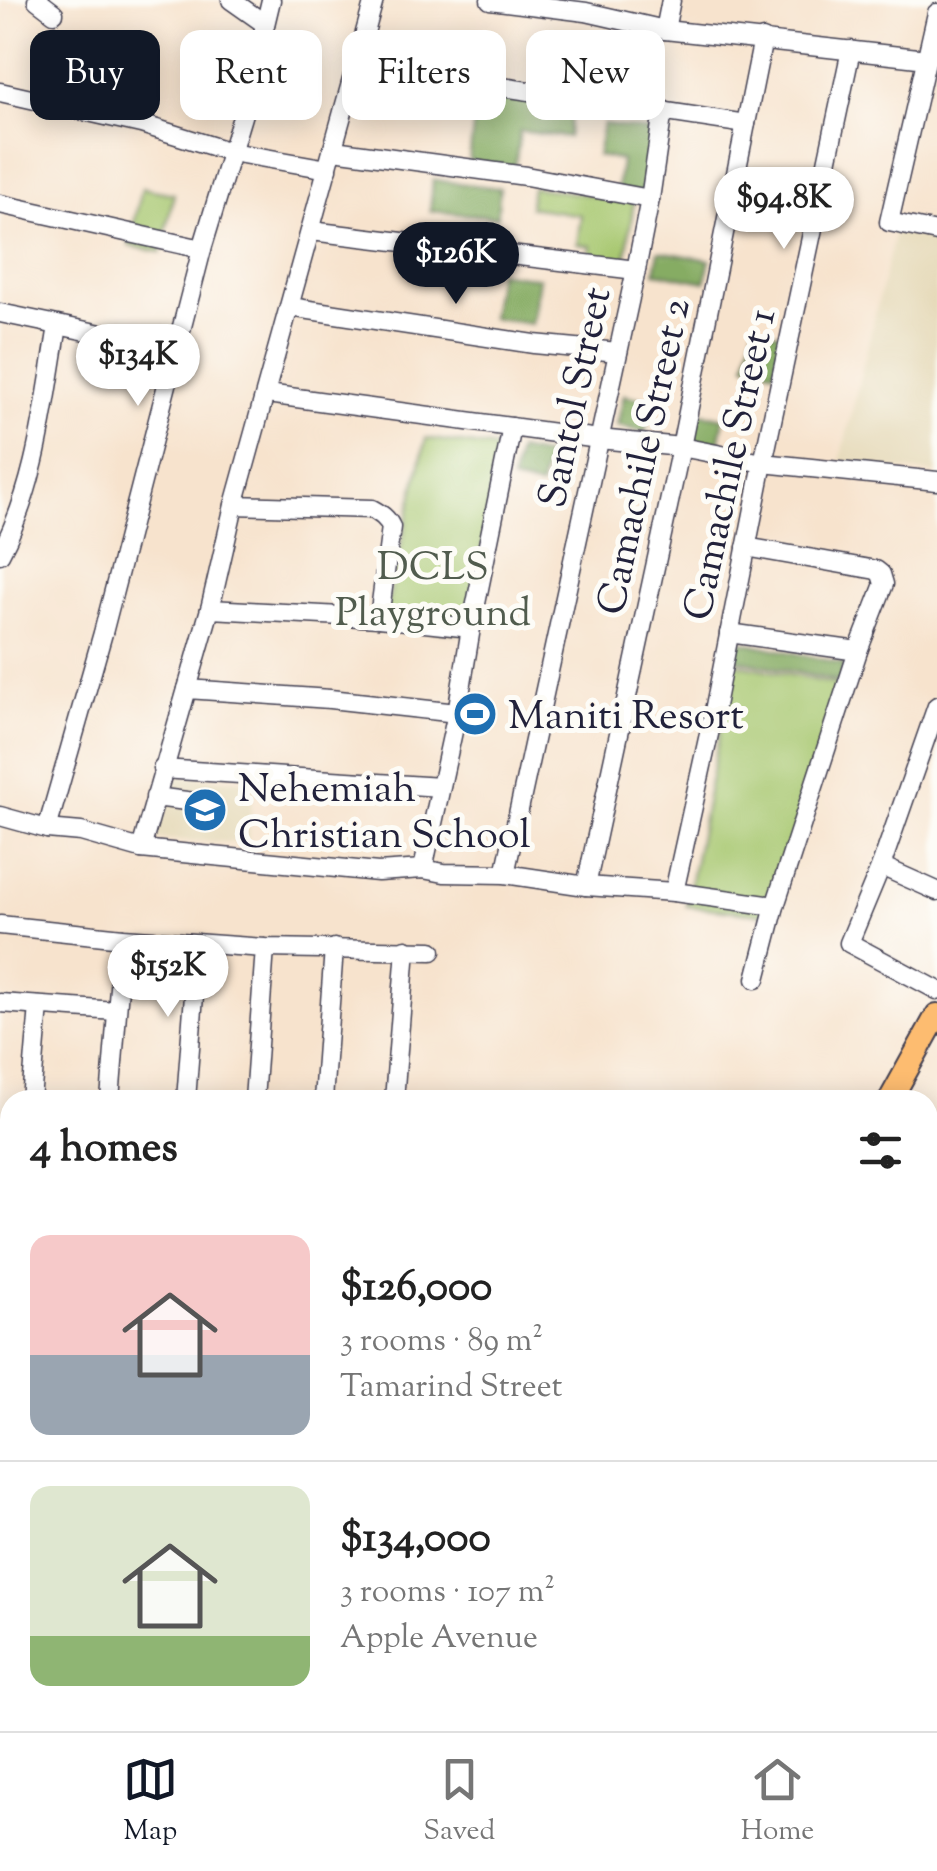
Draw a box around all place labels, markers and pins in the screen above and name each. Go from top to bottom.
pin: $94.8K [703,167,865,252]
pin: $126K [386,222,526,307]
pin: $134K [68,324,208,409]
place label: Maniti Resort [508,690,744,747]
sports icon: Maniti Resort [452,691,498,737]
place label: Nehemiah Christian School [238,763,531,866]
school or university icon: Nehemiah Christian School [182,787,228,833]
pin: $152K [98,935,238,1020]

